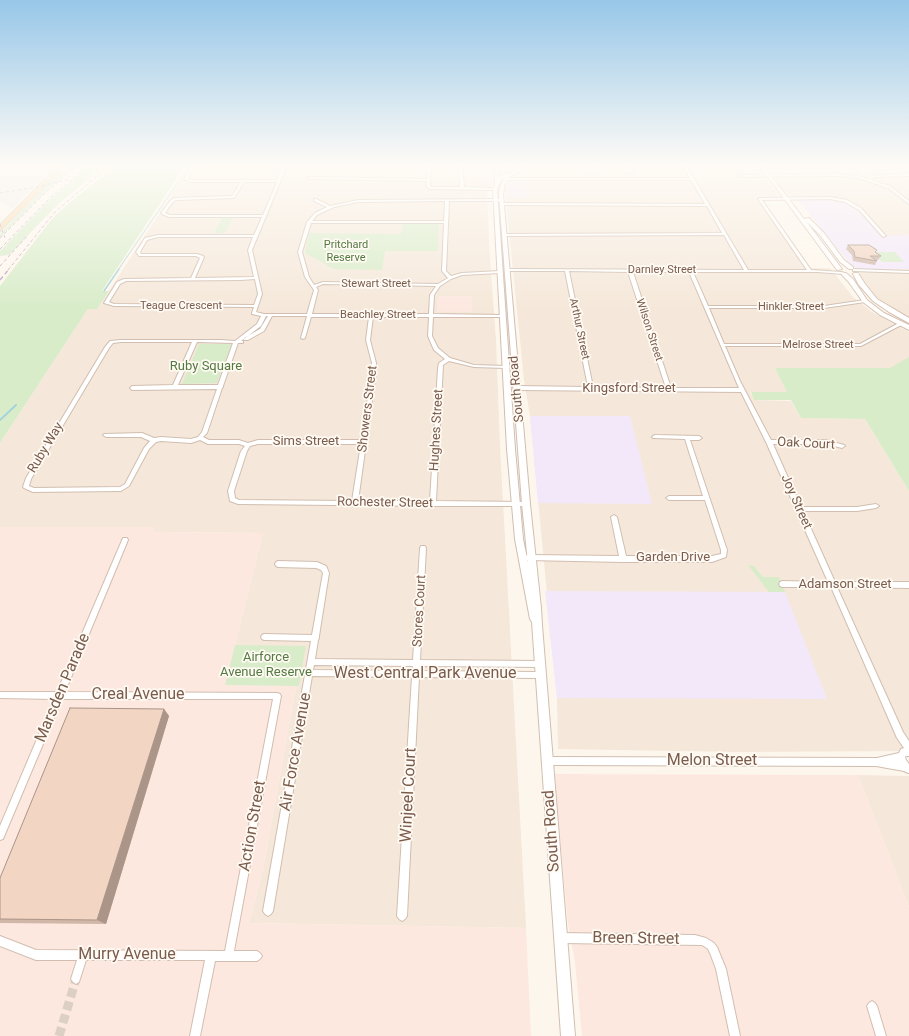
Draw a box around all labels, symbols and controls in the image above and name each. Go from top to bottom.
park label: Pritchard Reserve [324,238,368,264]
street label: Darnley Street [628,263,696,277]
street label: Stewart Street [341,277,411,291]
street label: Arthur Street [566,297,592,361]
street label: Wilson Street [633,297,665,363]
street label: Teague Crescent [140,299,222,313]
street label: Hinkler Street [758,300,824,314]
street label: Beachley Street [340,308,416,322]
street label: Melrose Street [782,338,854,352]
street label: South Road [506,355,528,423]
park label: Ruby Square [170,359,242,375]
street label: Showers Street [355,365,381,453]
street label: Kingsford Street [582,381,676,397]
street label: Hughes Street [427,389,447,471]
street label: Ruby Way [25,420,67,476]
street label: Sims Street [273,434,339,450]
street label: Oak Court [777,435,835,453]
street label: Joy Street [777,472,815,532]
street label: Rochester Street [337,494,433,512]
street label: Garden Drive [636,550,710,566]
street label: Stores Court [410,574,430,648]
street label: Adamson Street [798,577,892,593]
street label: Marsden Parade [31,631,95,745]
park label: Airforce Avenue Reserve [220,650,312,681]
street label: West Central Park Avenue [333,664,517,684]
street label: Creal Avenue [91,685,185,705]
street label: Air Force Avenue [276,691,316,813]
street label: Winjeel Court [397,747,421,843]
street label: Melon Street [667,751,757,771]
street label: Action Street [236,779,270,873]
street label: South Road [540,789,564,873]
street label: Breen Street [592,929,680,949]
street label: Murry Avenue [78,945,176,965]

